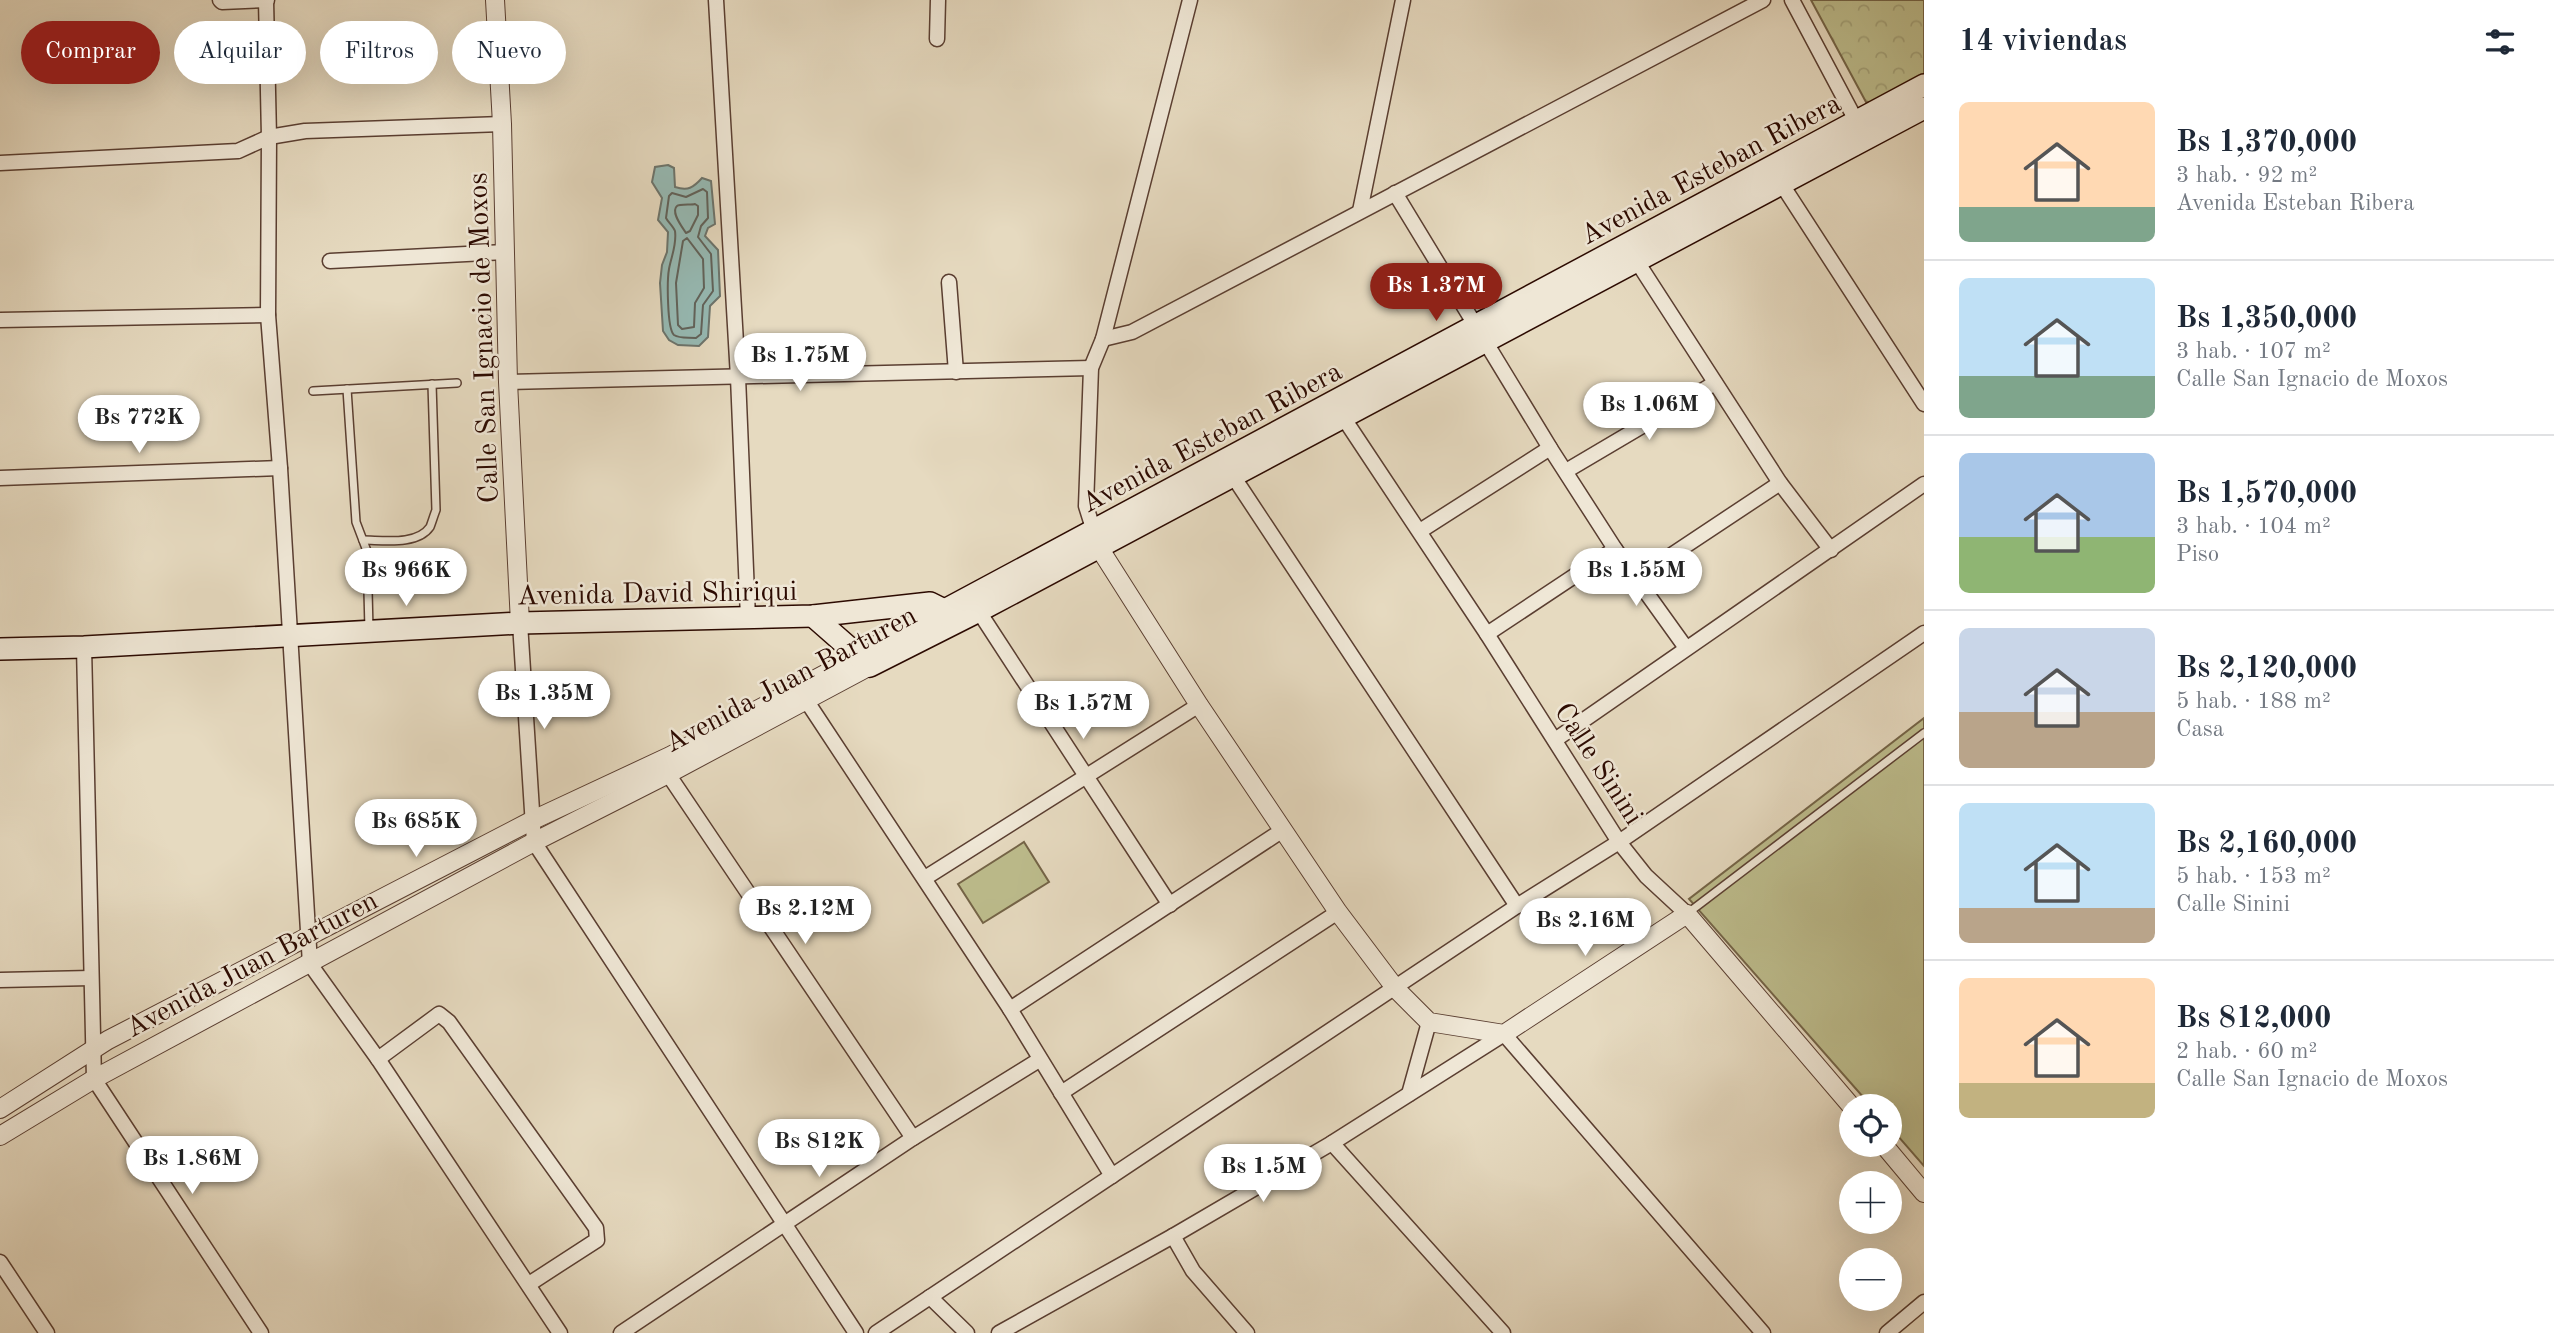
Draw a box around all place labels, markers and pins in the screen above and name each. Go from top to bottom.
pin: Bs 1.37M [1364,264,1508,323]
pin: Bs 1.75M [728,334,872,393]
pin: Bs 1.06M [1577,382,1721,442]
pin: Bs 772K [74,396,204,455]
pin: Bs 966K [341,548,471,608]
pin: Bs 1.55M [1564,548,1708,608]
pin: Bs 1.35M [472,672,616,731]
pin: Bs 1.57M [1011,682,1155,741]
pin: Bs 685K [351,800,481,859]
pin: Bs 2.12M [733,886,877,946]
pin: Bs 2.16M [1513,898,1657,958]
pin: Bs 812K [754,1120,884,1179]
pin: Bs 1.86M [120,1136,264,1196]
pin: Bs 1.5M [1198,1144,1328,1204]

